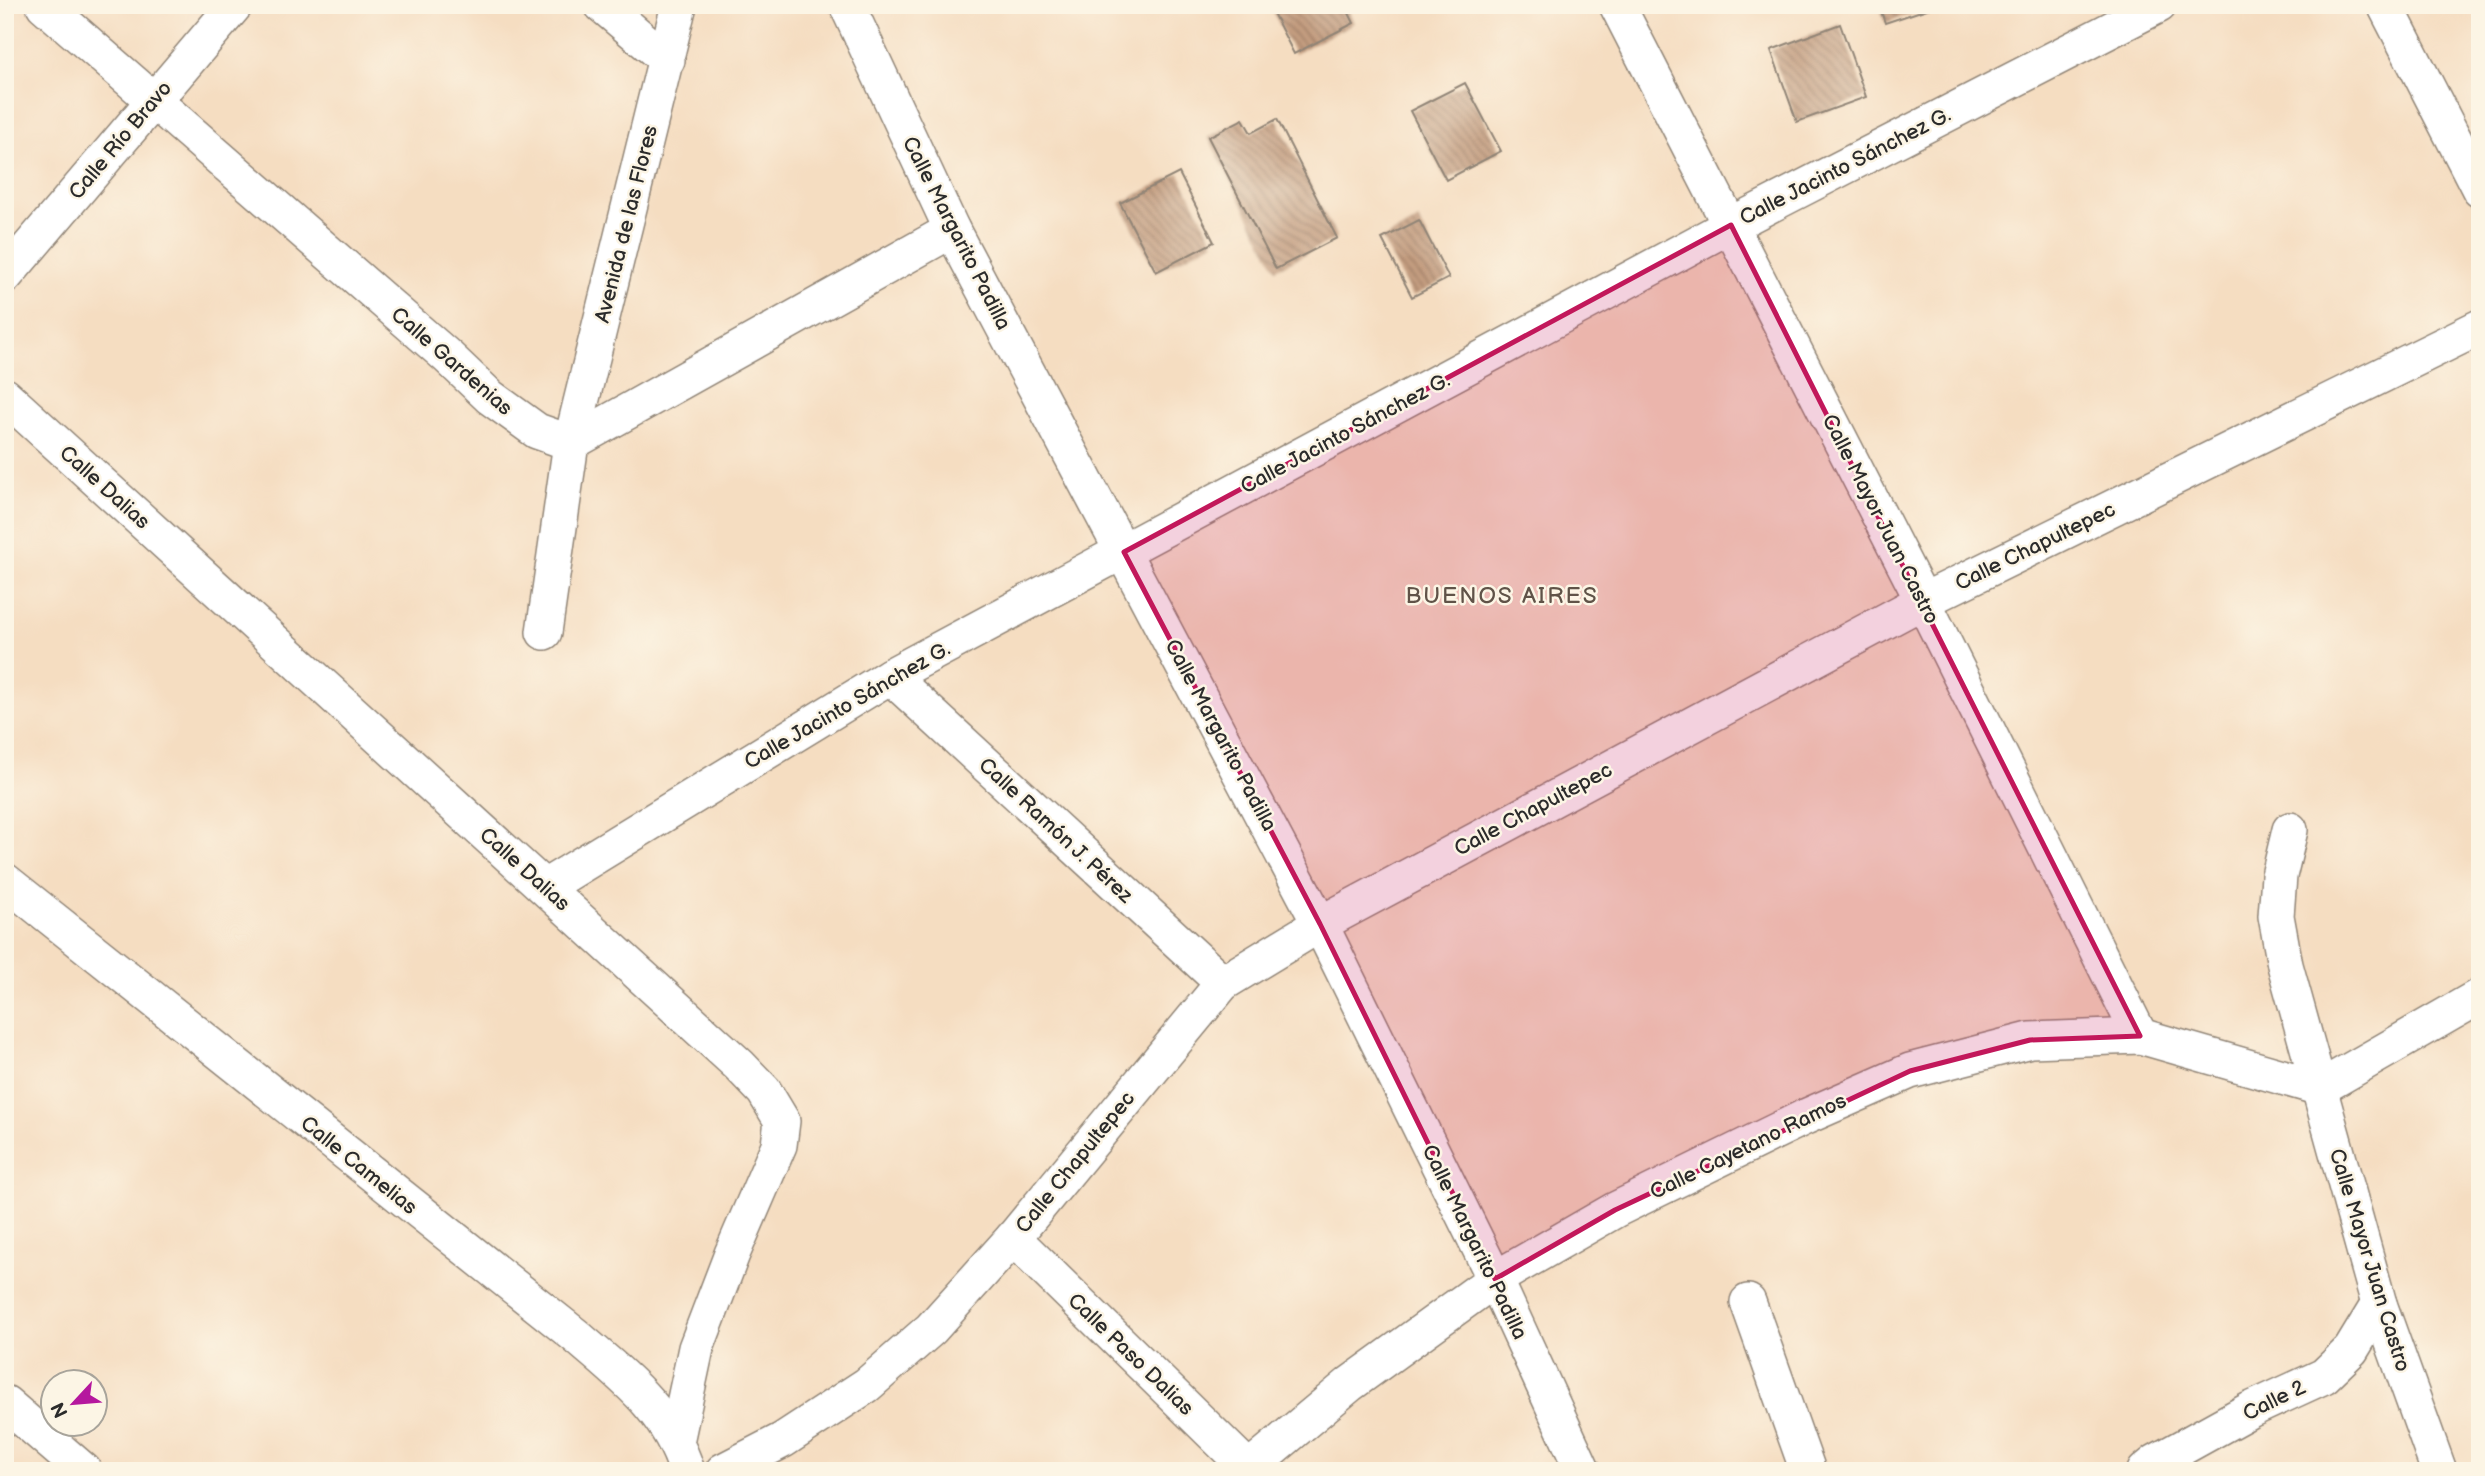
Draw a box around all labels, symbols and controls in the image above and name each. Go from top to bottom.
street label: Calle Río Bravo [64,76,177,205]
street label: Calle Jacinto Sánchez G. [1736,102,1955,231]
street label: Avenida de las Flores [590,123,663,325]
street label: Calle Margarito Padilla [897,132,1016,334]
street label: Calle Gardenias [386,302,517,421]
street label: Calle Jacinto Sánchez G. [1236,368,1454,499]
street label: Calle Mayor Juan Castro [1817,410,1944,628]
street label: Calle Dalias [54,440,155,534]
street label: Calle Chapultepec [1951,497,2119,596]
district label: BUENOS AIRES [1405,582,1599,610]
street label: Calle Margarito Padilla [1159,635,1282,835]
street label: Calle Jacinto Sánchez G. [740,636,955,775]
street label: Calle Ramón J. Pérez [973,753,1139,909]
street label: Calle Chapultepec [1450,757,1616,862]
street label: Calle Dalias [474,822,575,916]
street label: Calle Chapultepec [1011,1086,1140,1238]
street label: Calle Cayetano Ramos [1646,1088,1850,1205]
street label: Calle Camelias [295,1111,422,1220]
street label: Calle Margarito Padilla [1416,1141,1533,1344]
street label: Calle Mayor Juan Castro [2324,1146,2415,1375]
street label: Calle Paso Dalias [1063,1288,1199,1421]
north arrow [38,1368,108,1438]
street label: Calle 2 [2239,1374,2310,1426]
text: N [47,1398,74,1421]

